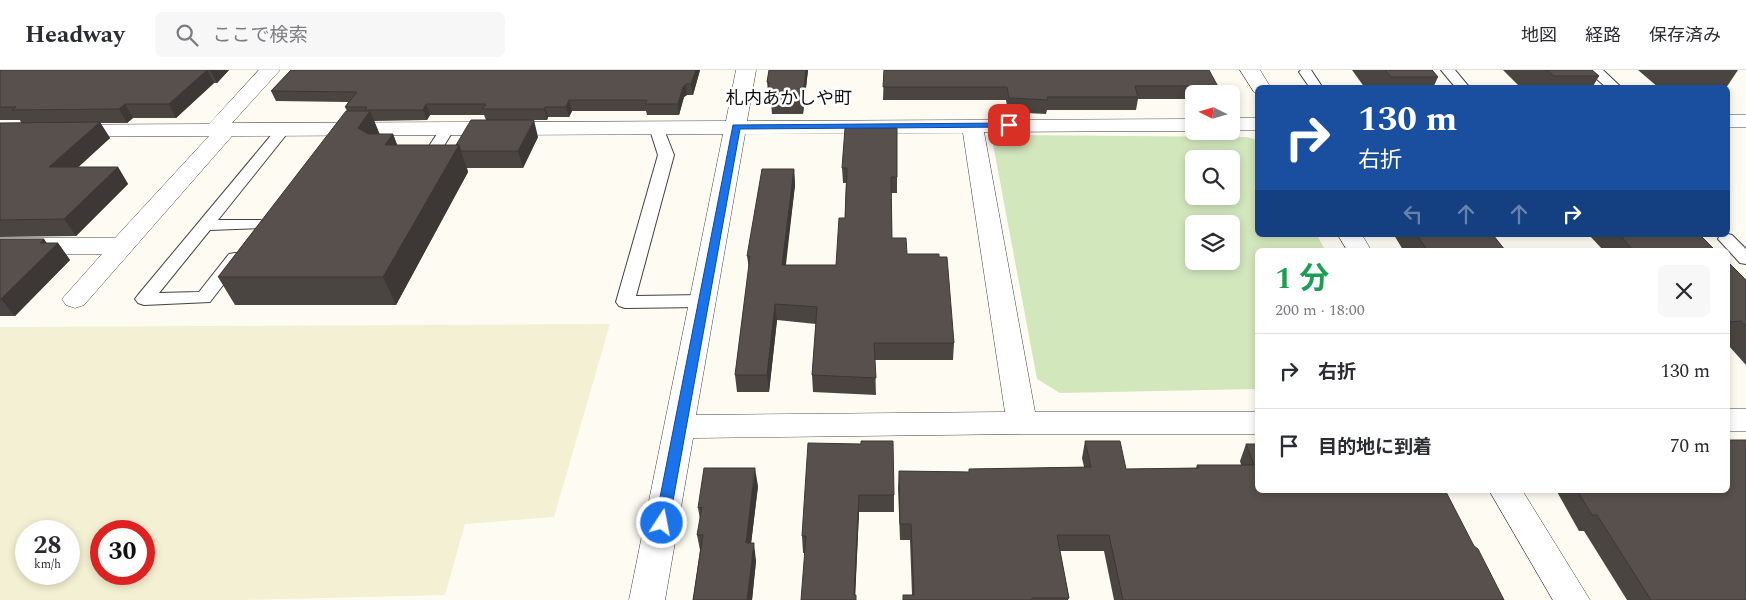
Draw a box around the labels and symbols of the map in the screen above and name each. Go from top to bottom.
district label: 札内あかしや町 [726,85,852,112]
north arrow [1185,85,1240,140]
pin [988,104,1030,146]
position arrow [635,496,687,548]
speed limit sign: 30 [90,520,155,585]

